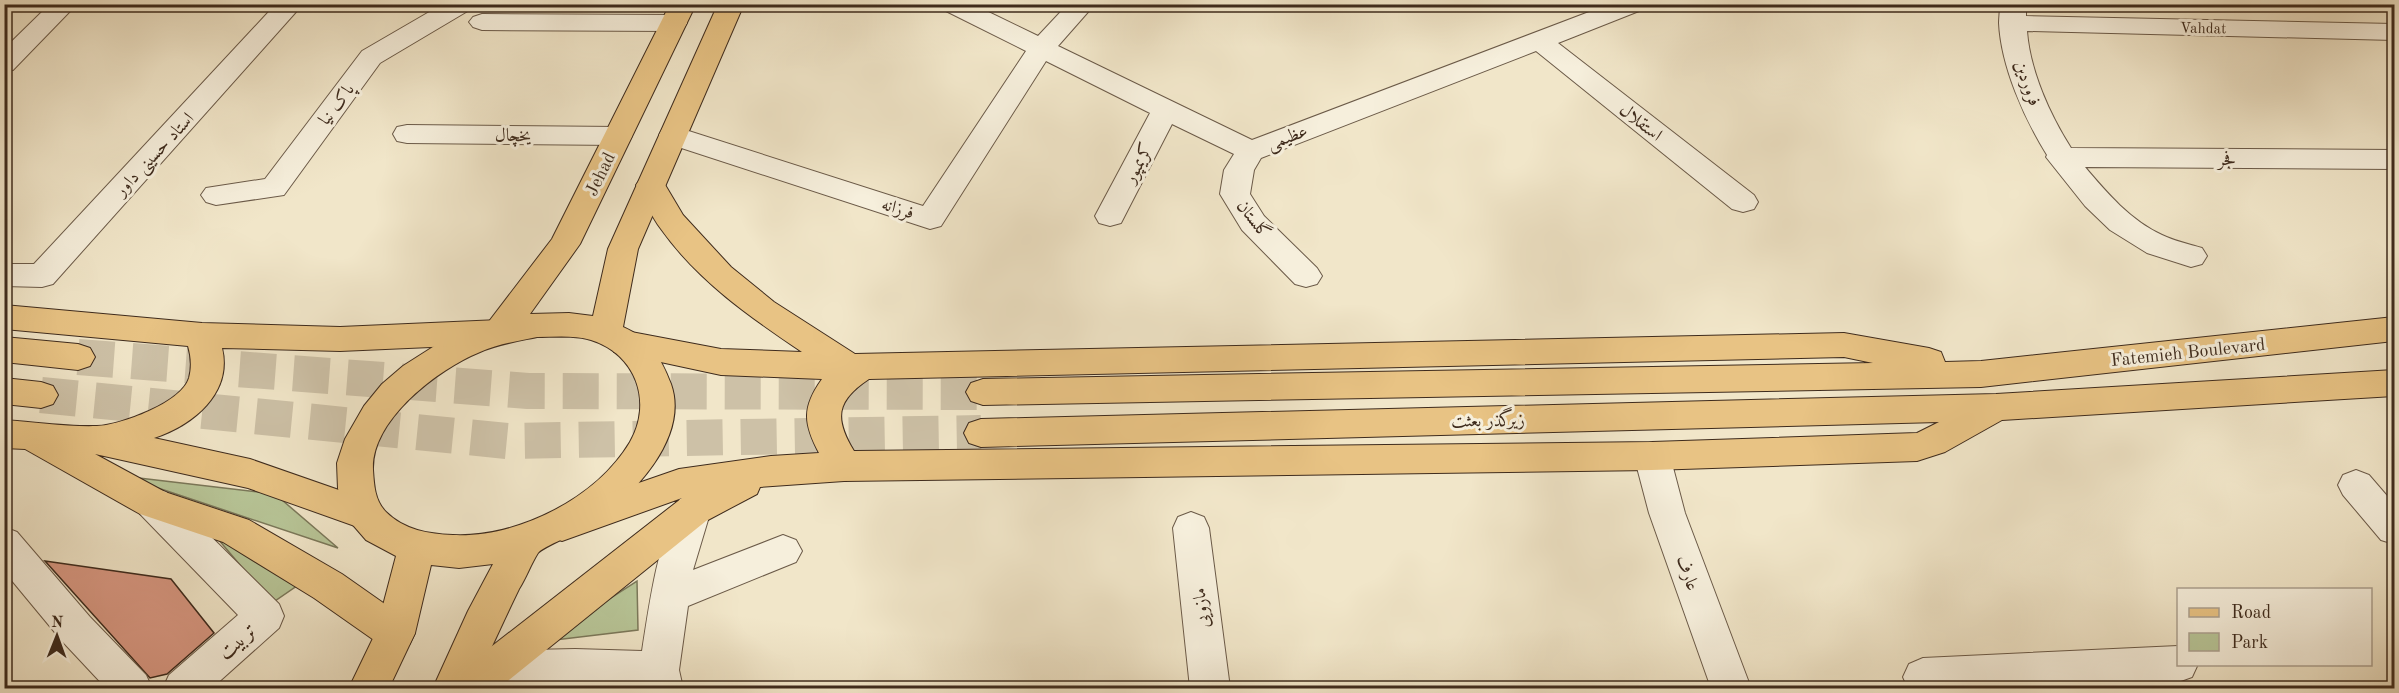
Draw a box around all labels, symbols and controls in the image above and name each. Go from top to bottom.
street label: Vahdat [2180,22,2226,37]
street label: فروردین [2009,58,2044,109]
street label: پاک نیا [316,79,361,130]
street label: استقلال [1616,101,1665,145]
street label: استاد حسینی داور [110,109,200,203]
street label: عظیمی [1265,122,1311,156]
street label: یخچال [495,127,532,147]
street label: کریمپور [1118,140,1159,189]
street label: Jehad [583,150,619,199]
street label: فجر [2216,150,2236,171]
street label: فرزانه [879,195,916,224]
street label: گلستان [1233,195,1276,242]
street label: Fatemieh Boulevard [2110,336,2266,370]
street label: زیرگذر بعثت [1451,406,1525,432]
street label: عارف [1672,553,1702,594]
street label: مازویی [1191,587,1215,629]
legend [2177,588,2372,666]
text: Road [2231,604,2271,622]
north arrow [27,606,87,666]
text: N [51,615,64,631]
street label: تربیت [215,620,262,665]
text: Park [2231,634,2268,652]

